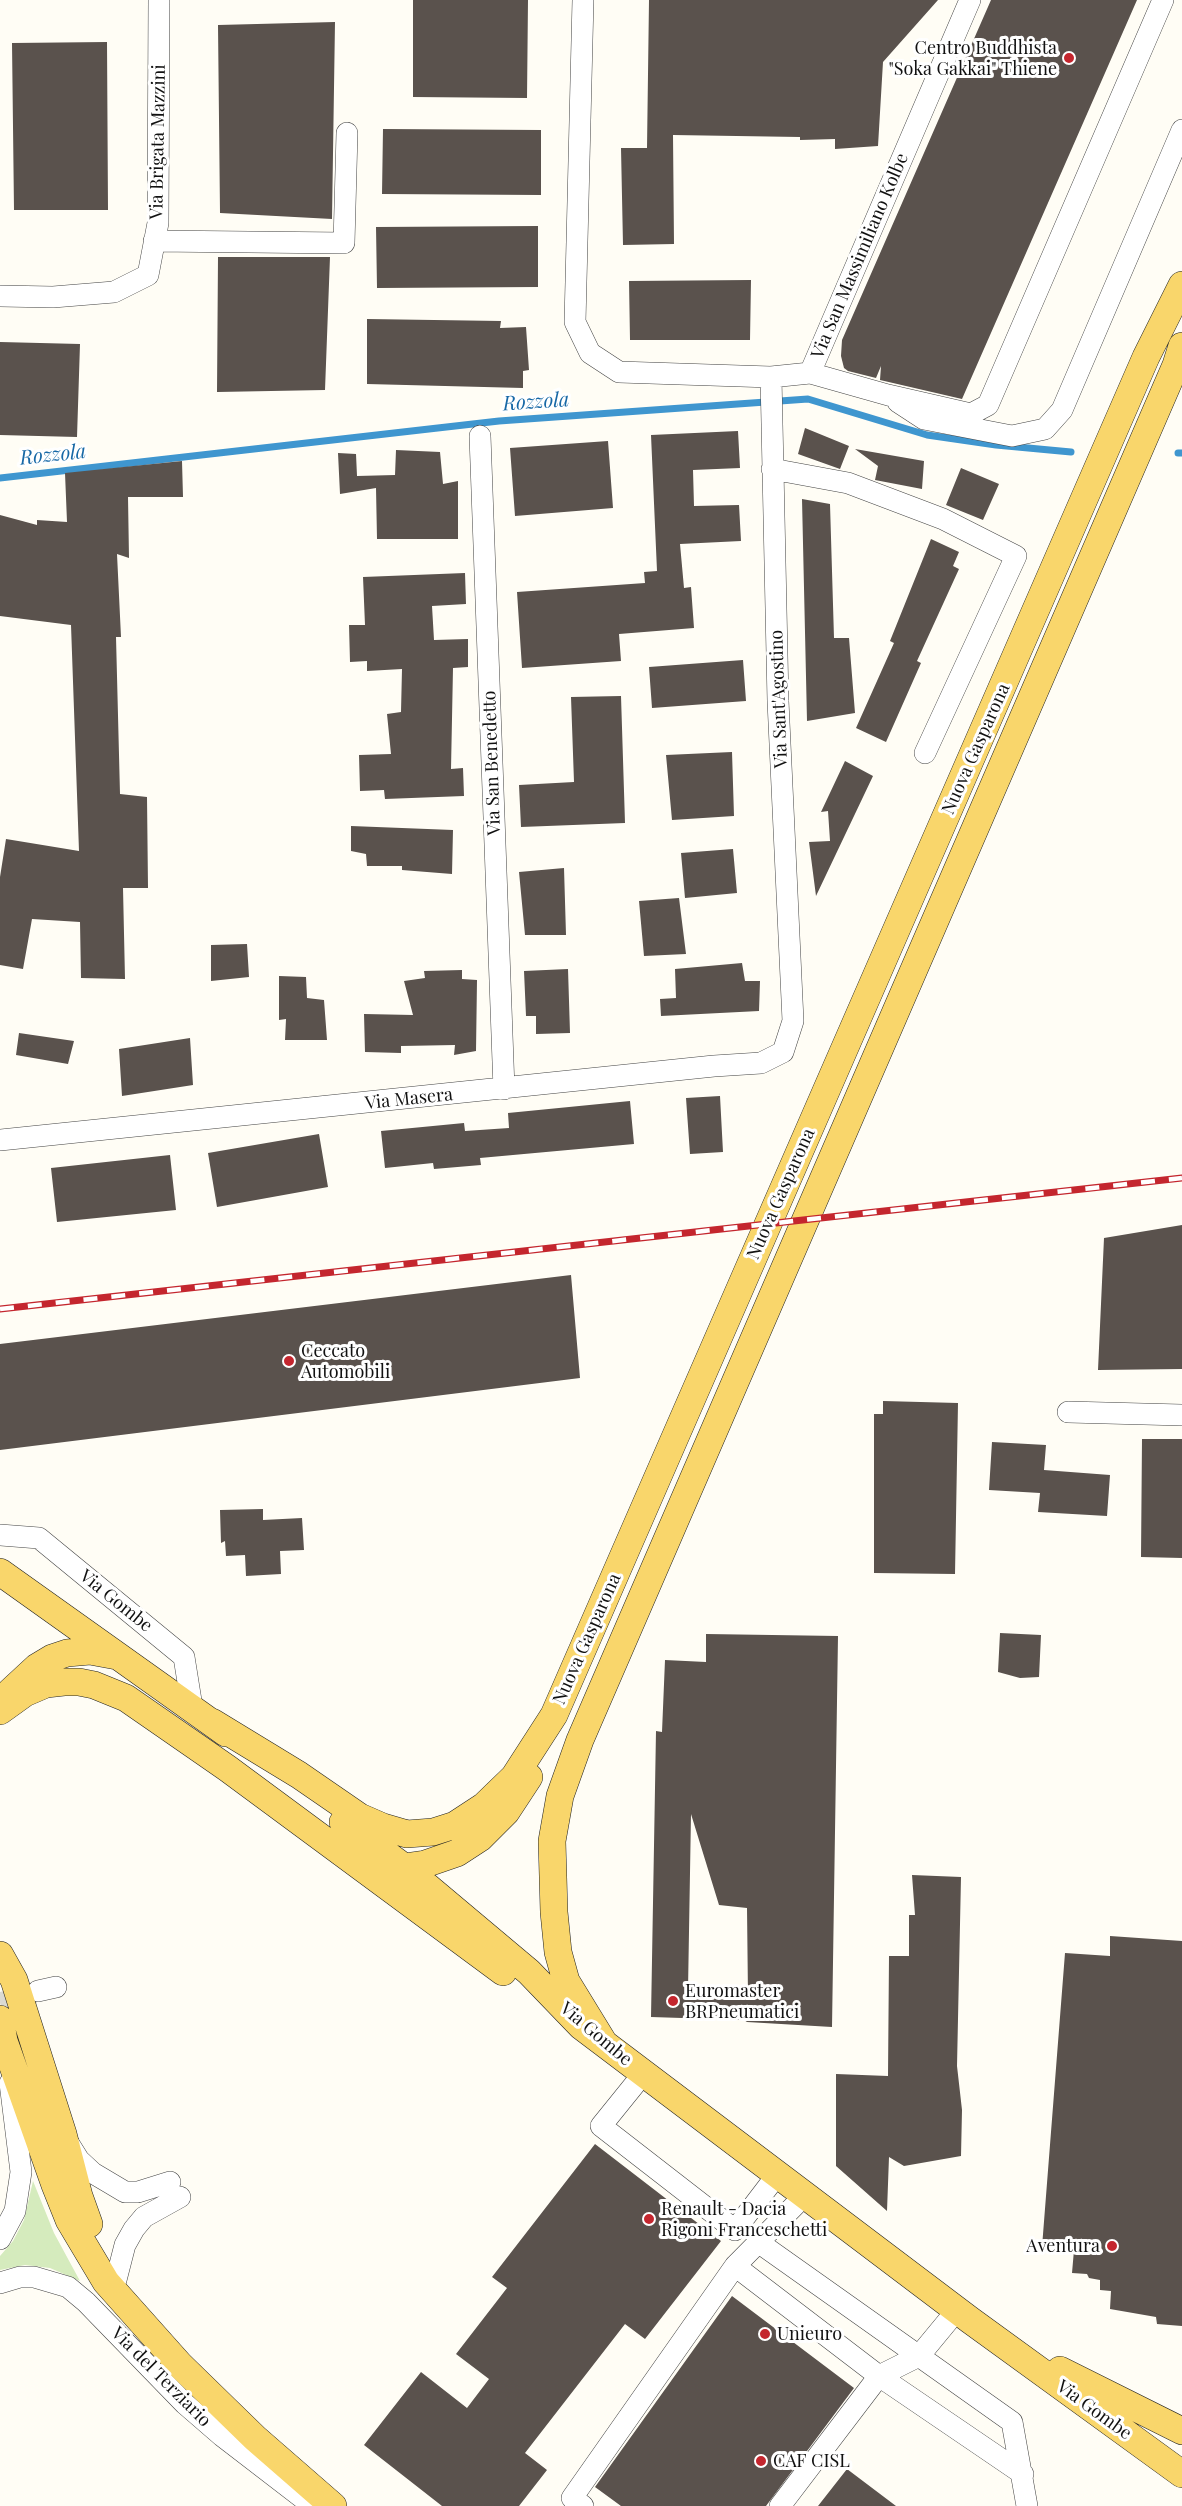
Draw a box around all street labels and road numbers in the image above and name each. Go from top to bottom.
street label: Via Brigata Mazzini [146,64,170,220]
street label: Via San Massimiliano Kolbe [807,150,913,362]
street label: Via Sant'Agostino [766,629,792,769]
street label: Nuova Gasparona [937,680,1015,818]
street label: Via San Benedetto [479,690,505,836]
street label: Via Masera [364,1084,454,1114]
street label: Nuova Gasparona [742,1125,820,1263]
street label: Via Gombe [75,1565,157,1637]
street label: Nuova Gasparona [548,1570,626,1708]
street label: Via Gombe [556,1998,636,2070]
street label: Via del Terziario [107,2323,215,2431]
street label: Via Gombe [1052,2376,1136,2444]

